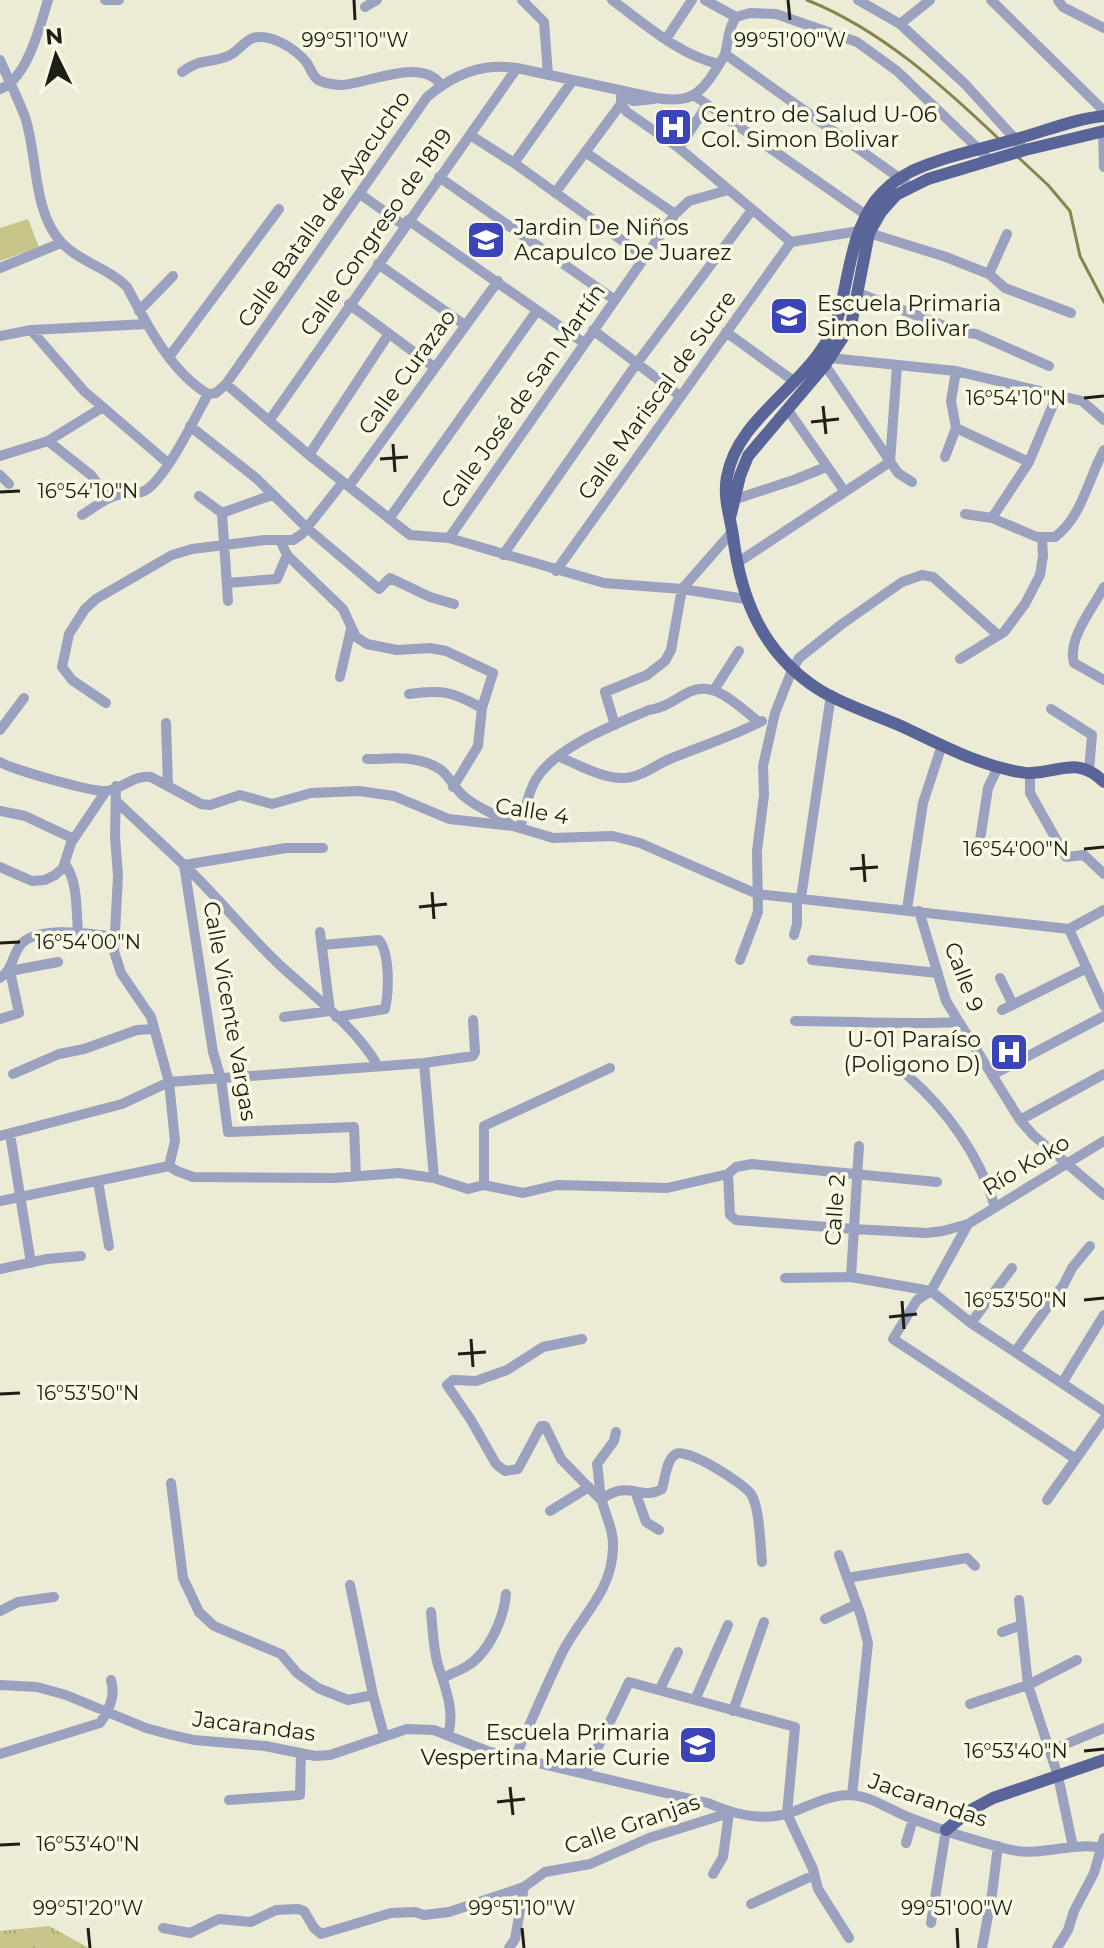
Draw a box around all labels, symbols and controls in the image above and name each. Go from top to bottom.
north arrow [16,16,96,96]
text: N [44,22,64,51]
text: 99°51'10"W [302,28,408,52]
text: 99°51'00"W [734,28,846,52]
street label: Calle Batalla de Ayacucho [232,85,416,333]
place label: Centro de Salud U-06 Col. Simon Bolivar [701,101,937,153]
hospital icon: Centro de Salud U-06 Col. Simon Bolivar [652,106,694,148]
street label: Calle Congreso de 1819 [294,123,458,341]
place label: Jardin De Niños Acapulco De Juarez [513,214,731,266]
school or university icon: Jardin De Niños Acapulco De Juarez [465,219,507,261]
street label: Calle José de San Martín [435,279,611,513]
street label: Calle Mariscal de Sucre [572,285,742,505]
place label: Escuela Primaria Simon Bolivar [817,290,1001,342]
school or university icon: Escuela Primaria Simon Bolivar [768,295,810,337]
street label: Calle Curazao [353,304,461,440]
text: 16°54'10"N [966,386,1066,410]
text: 16°54'10"N [38,479,138,503]
street label: Calle 4 [493,792,571,830]
text: 16°54'00"N [963,837,1069,861]
street label: Calle Vicente Vargas [197,899,263,1123]
text: 16°54'00"N [35,930,141,954]
street label: Calle 9 [938,938,990,1016]
place label: U-01 Paraíso (Poligono D) [844,1026,981,1078]
hospital icon: U-01 Paraíso (Poligono D) [988,1031,1030,1073]
street label: Río Koko [978,1129,1074,1201]
street label: Calle 2 [819,1173,851,1247]
text: 16°53'50"N [965,1288,1067,1312]
text: 16°53'50"N [37,1381,139,1405]
street label: Jacarandas [190,1705,317,1747]
place label: Escuela Primaria Vespertina Marie Curie [421,1719,670,1771]
school or university icon: Escuela Primaria Vespertina Marie Curie [677,1724,719,1766]
text: 16°53'40"N [964,1739,1068,1763]
street label: Jacarandas [864,1767,991,1833]
street label: Calle Granjas [561,1788,704,1860]
text: 16°53'40"N [36,1832,140,1856]
text: 99°51'20"W [33,1896,143,1920]
text: 99°51'10"W [469,1896,575,1920]
text: 99°51'00"W [901,1896,1013,1920]

